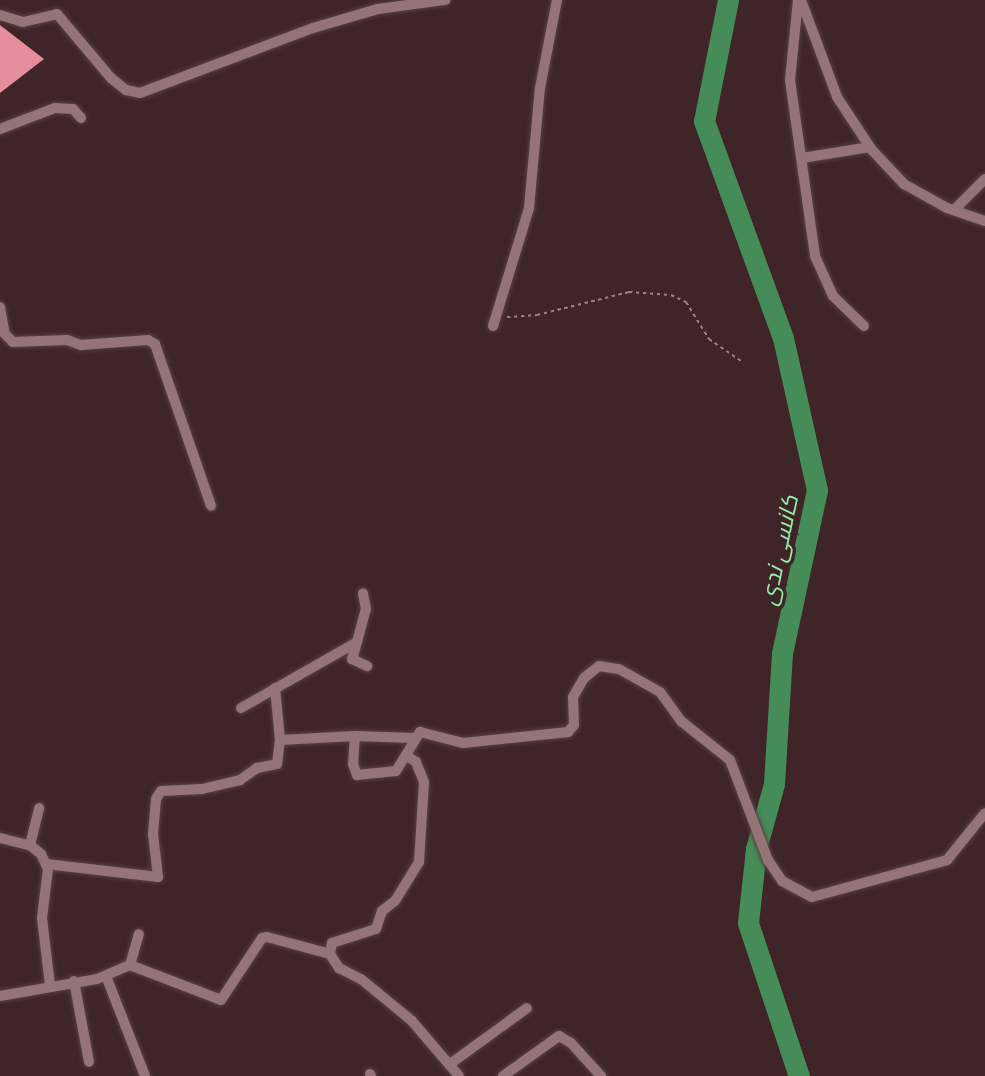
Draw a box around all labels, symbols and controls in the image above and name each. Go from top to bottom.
water label: کانسی ندی [753,492,803,608]

